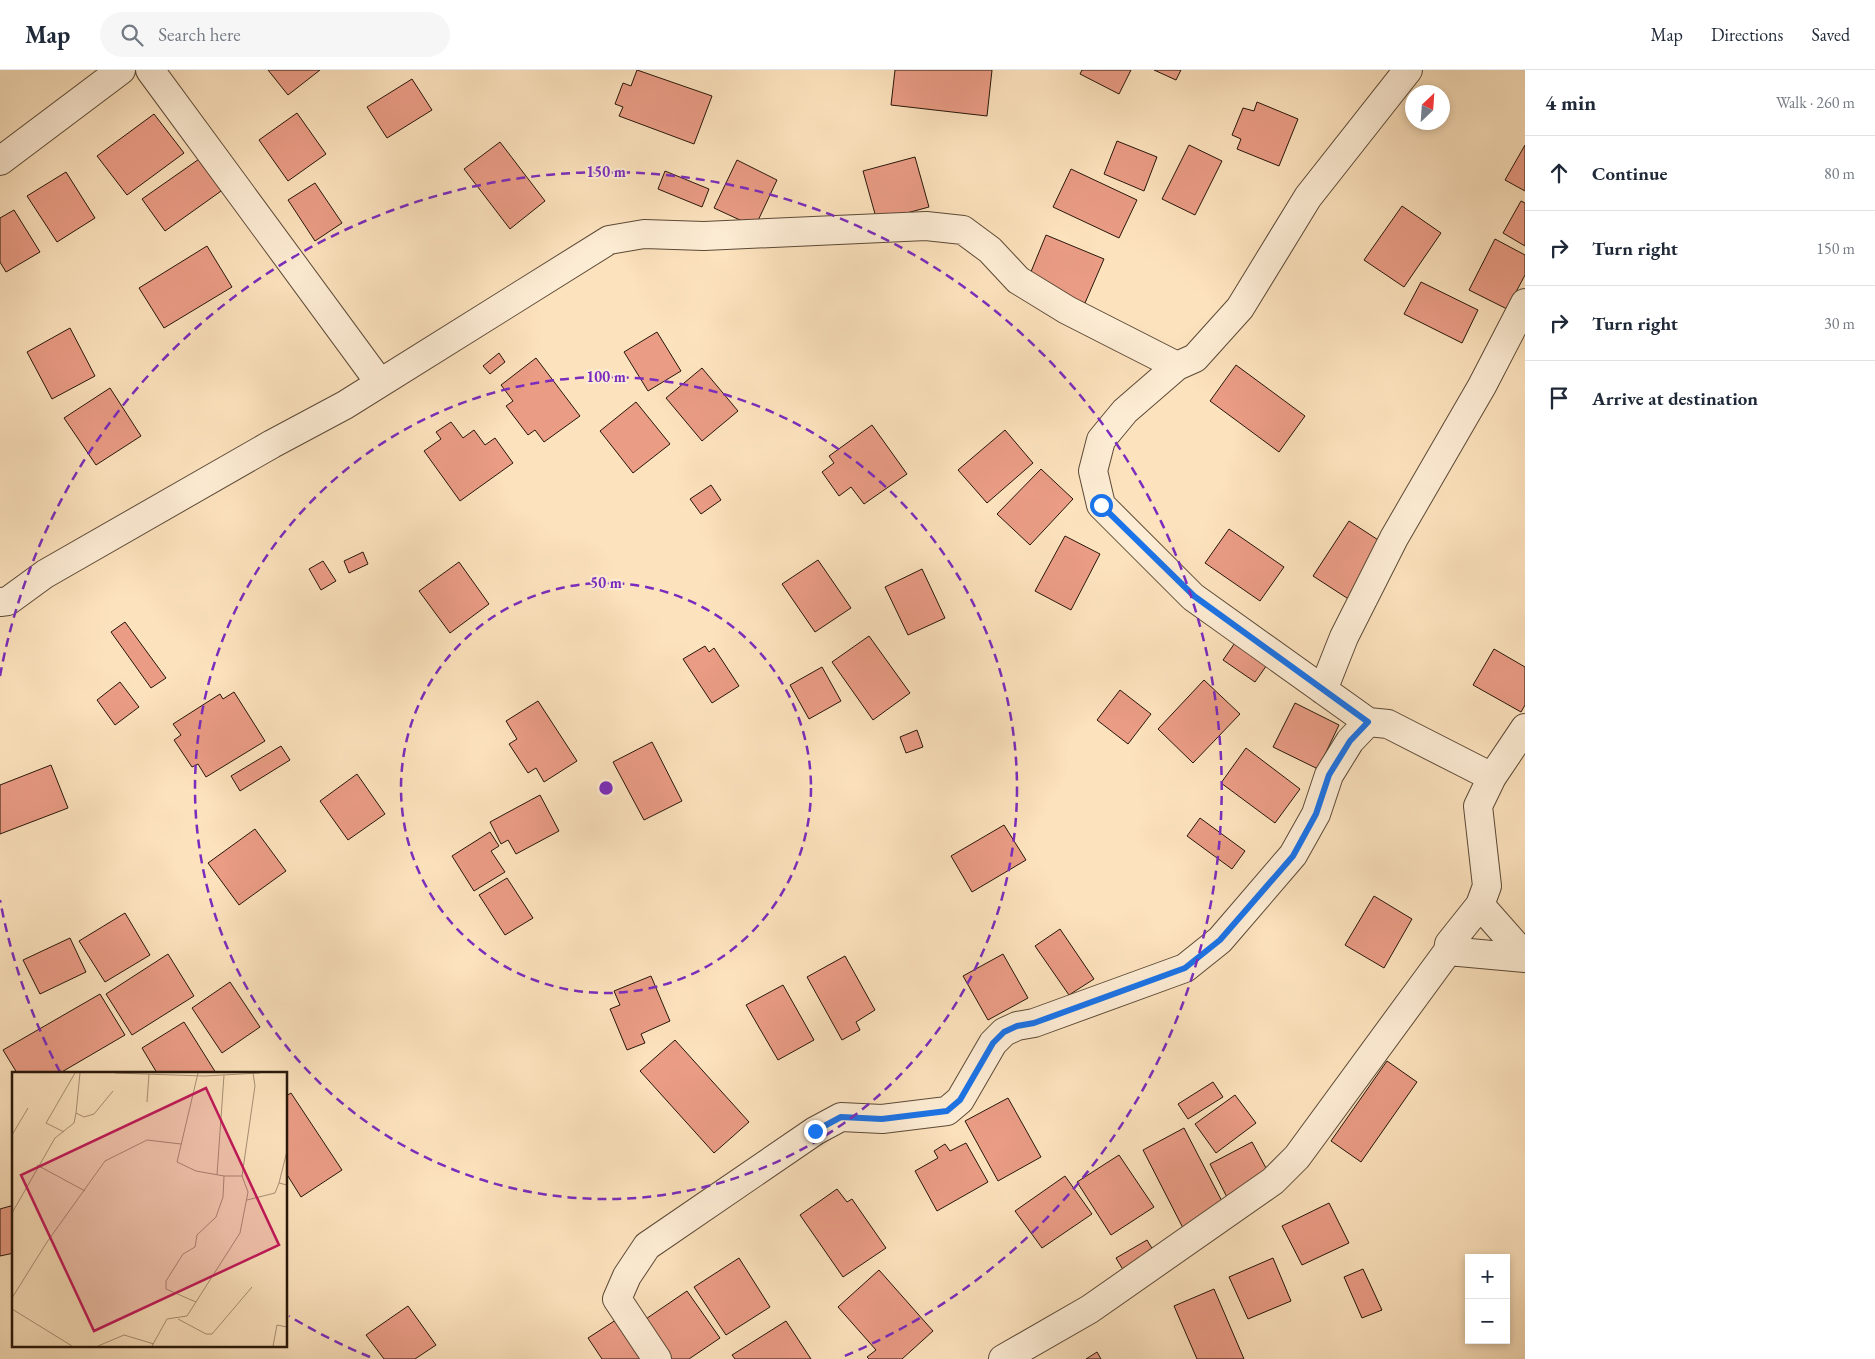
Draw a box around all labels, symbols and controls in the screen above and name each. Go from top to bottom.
search box [100,12,450,57]
text: Map [25,19,70,50]
icon: search [118,21,146,49]
text: Search here [158,22,241,47]
text: Map [1651,23,1683,46]
text: Directions [1711,23,1783,46]
text: Saved [1811,23,1850,46]
north arrow [1405,85,1450,130]
text: 4 min [1545,89,1596,116]
text: Walk · 260 m [1776,92,1855,113]
icon: ahead [1545,159,1573,187]
text: Continue [1592,161,1667,186]
text: 150 m [586,162,626,181]
text: 80 m [1824,163,1855,184]
icon: right [1545,234,1573,262]
text: Turn right [1592,236,1678,261]
text: 150 m [1816,238,1855,259]
icon: right [1545,309,1573,337]
text: Turn right [1592,311,1678,336]
text: 30 m [1824,313,1855,334]
text: 100 m [586,367,626,386]
icon: arrive [1545,384,1573,412]
text: Arrive at destination [1592,386,1758,411]
route start [1090,494,1113,517]
text: 50 m [590,573,622,592]
centre of rings [597,779,615,797]
inset map [12,1072,288,1346]
route end [804,1120,827,1143]
map controls [1465,1254,1510,1344]
button: + [1465,1254,1510,1299]
button: − [1465,1299,1510,1344]

